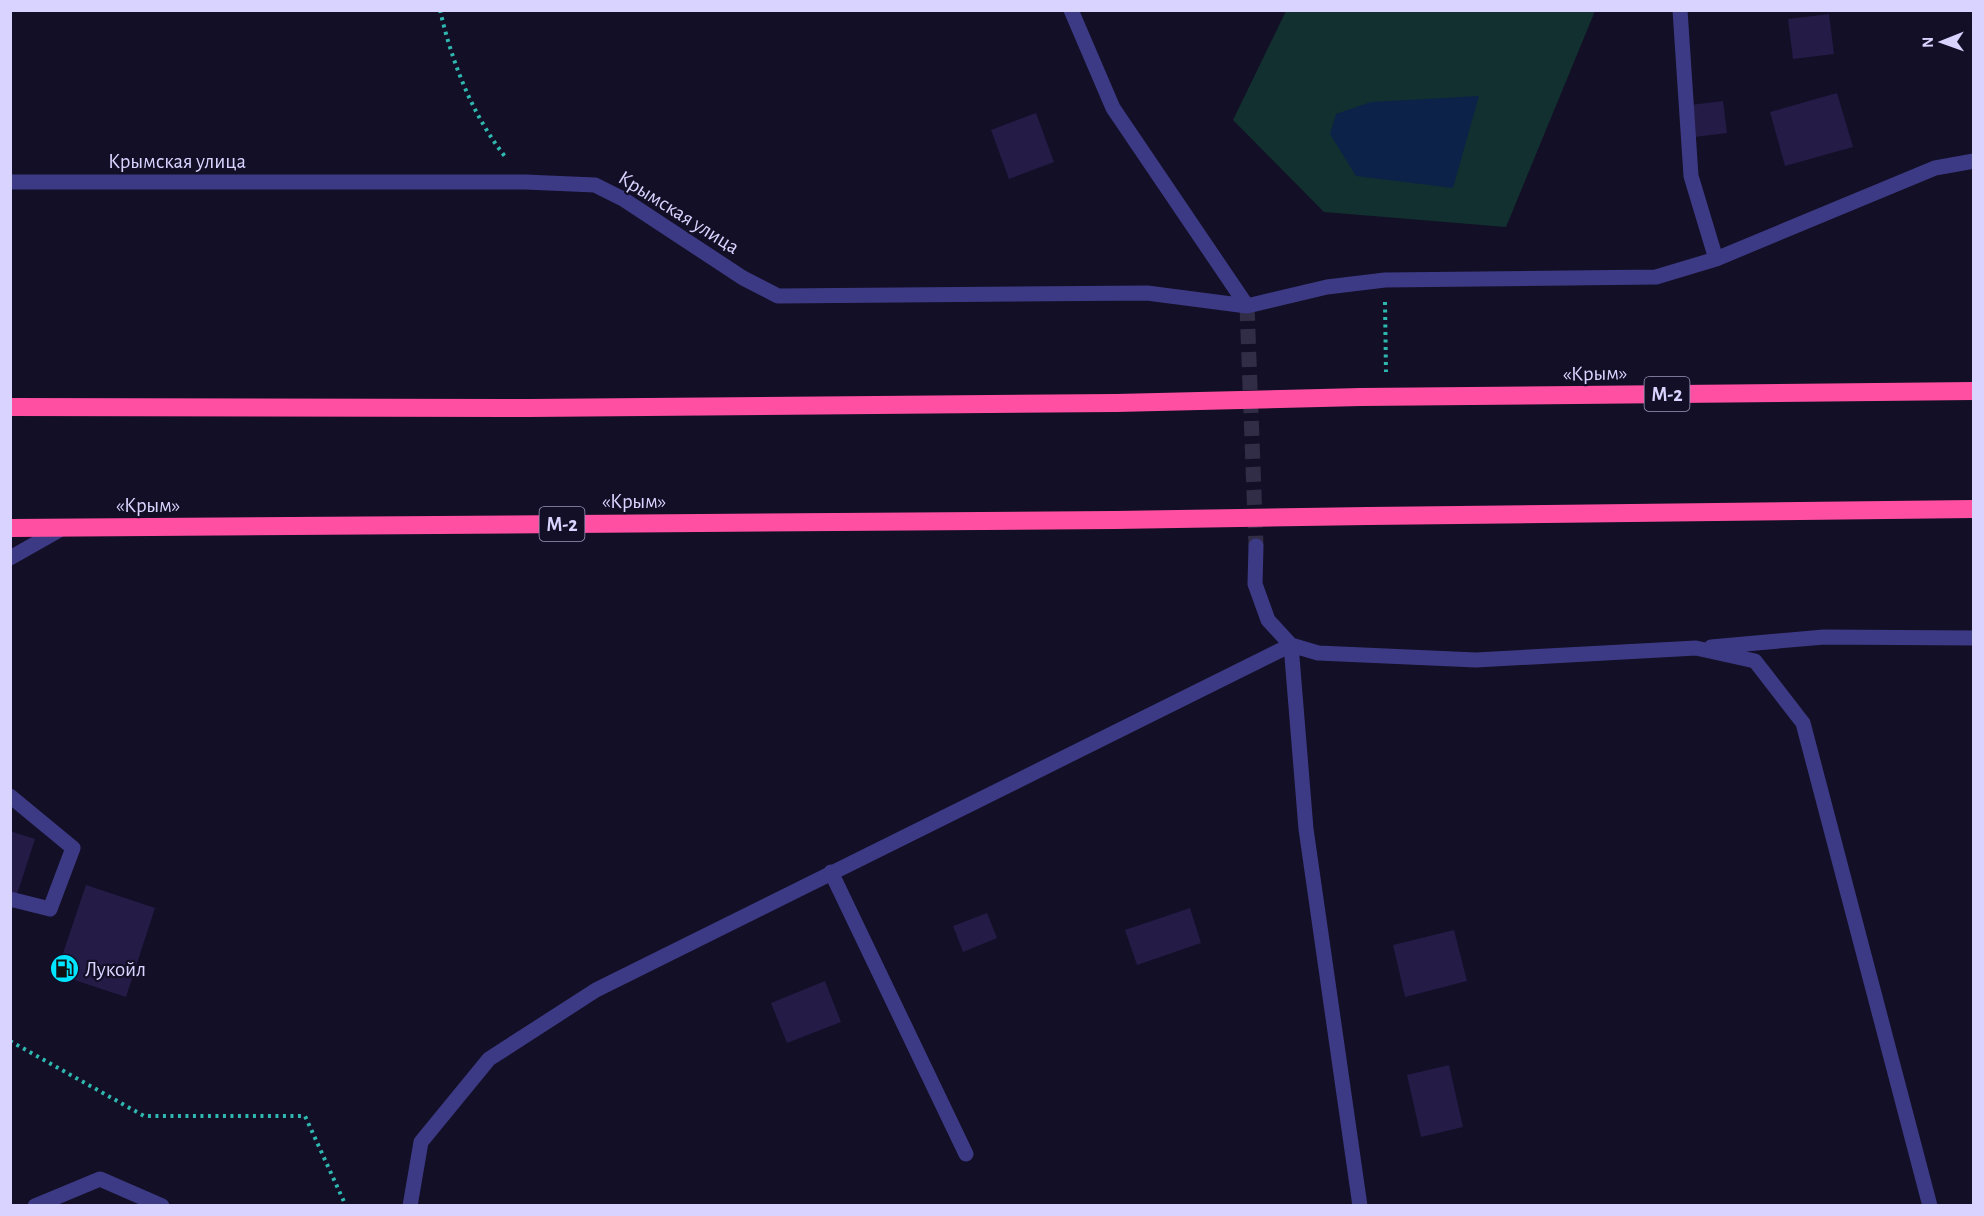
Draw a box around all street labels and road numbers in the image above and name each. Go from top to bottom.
street label: Крымская улица [108,151,247,172]
street label: Крымская улица [615,167,743,258]
street label: «Крым» [1562,362,1628,385]
road number: М-2 [1644,377,1690,411]
street label: «Крым» [602,491,666,512]
street label: «Крым» [116,495,180,516]
road number: М-2 [540,507,584,541]

